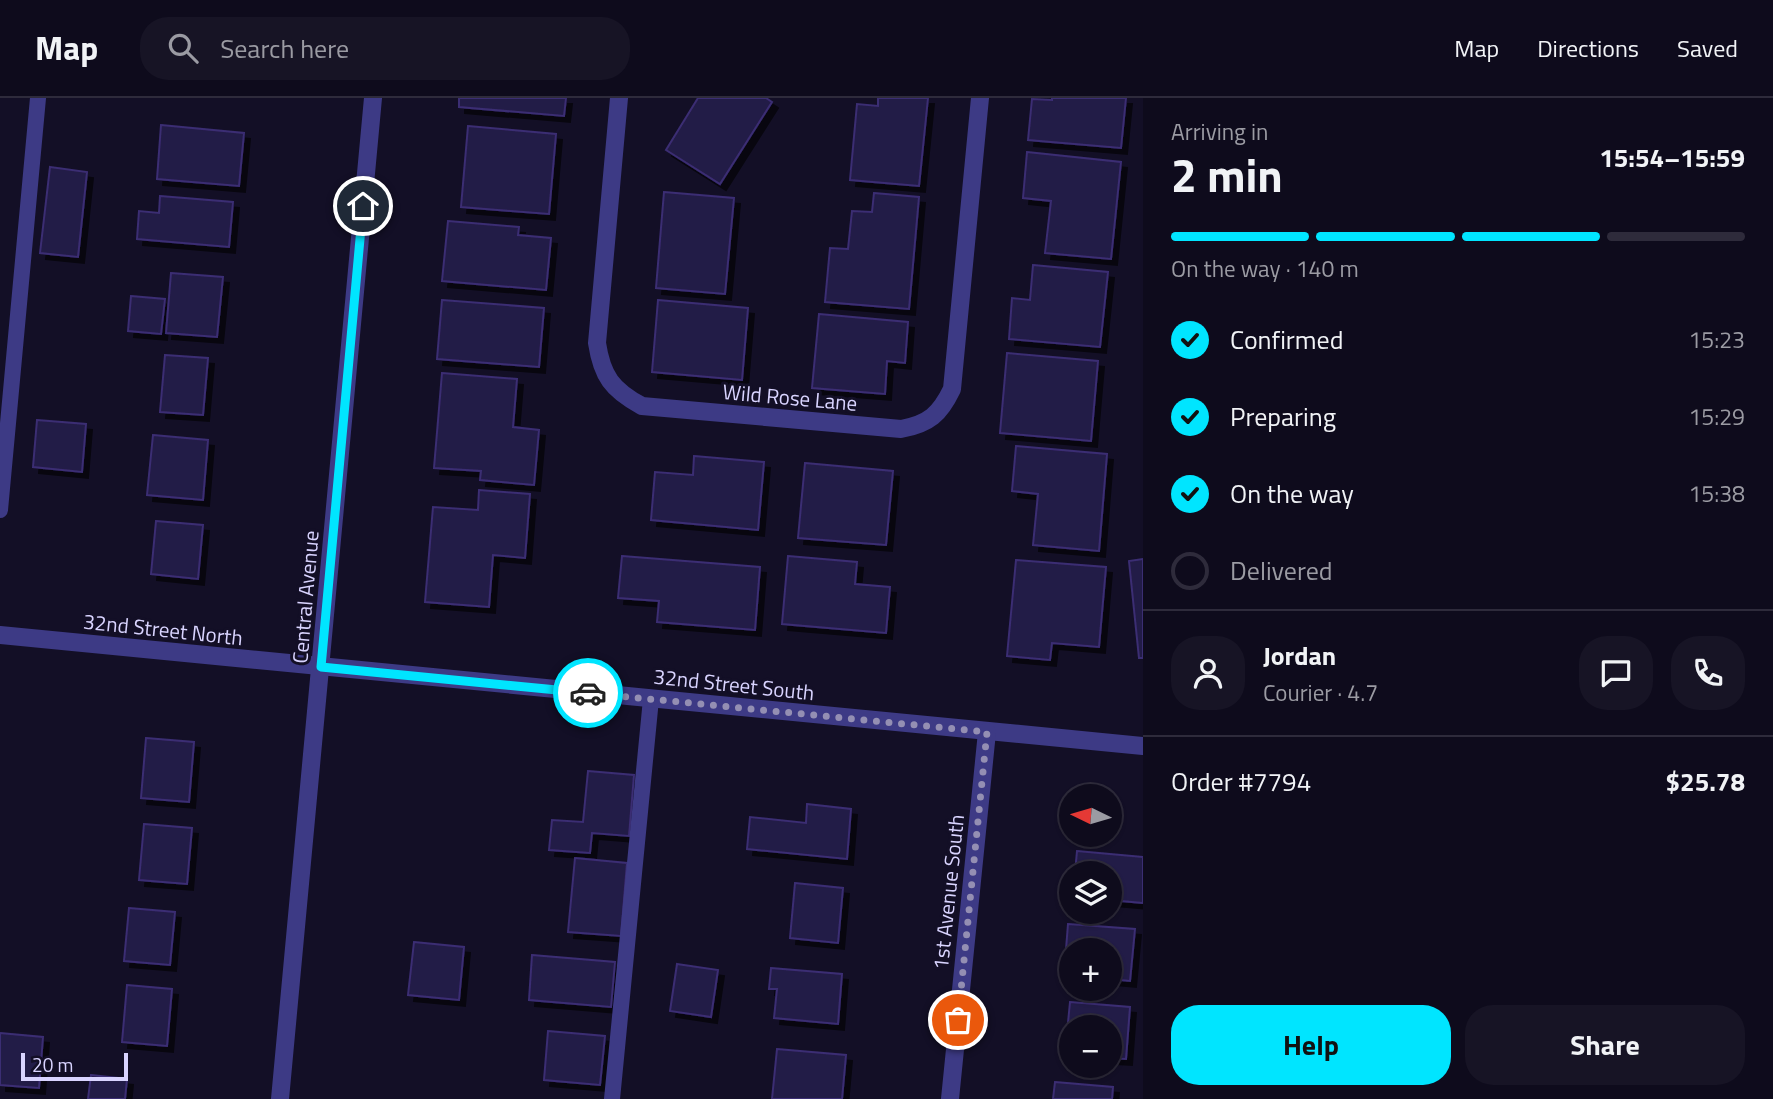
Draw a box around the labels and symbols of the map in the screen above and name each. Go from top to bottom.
pin [333,176,393,236]
street label: Wild Rose Lane [721,375,859,419]
street label: Central Avenue [283,529,327,665]
street label: 32nd Street North [82,605,244,653]
courier [553,658,623,728]
street label: 32nd Street South [652,660,816,708]
north arrow [1059,784,1122,847]
street label: 1st Avenue South [924,813,972,971]
pin [928,990,988,1050]
scale bar [21,1050,128,1082]

